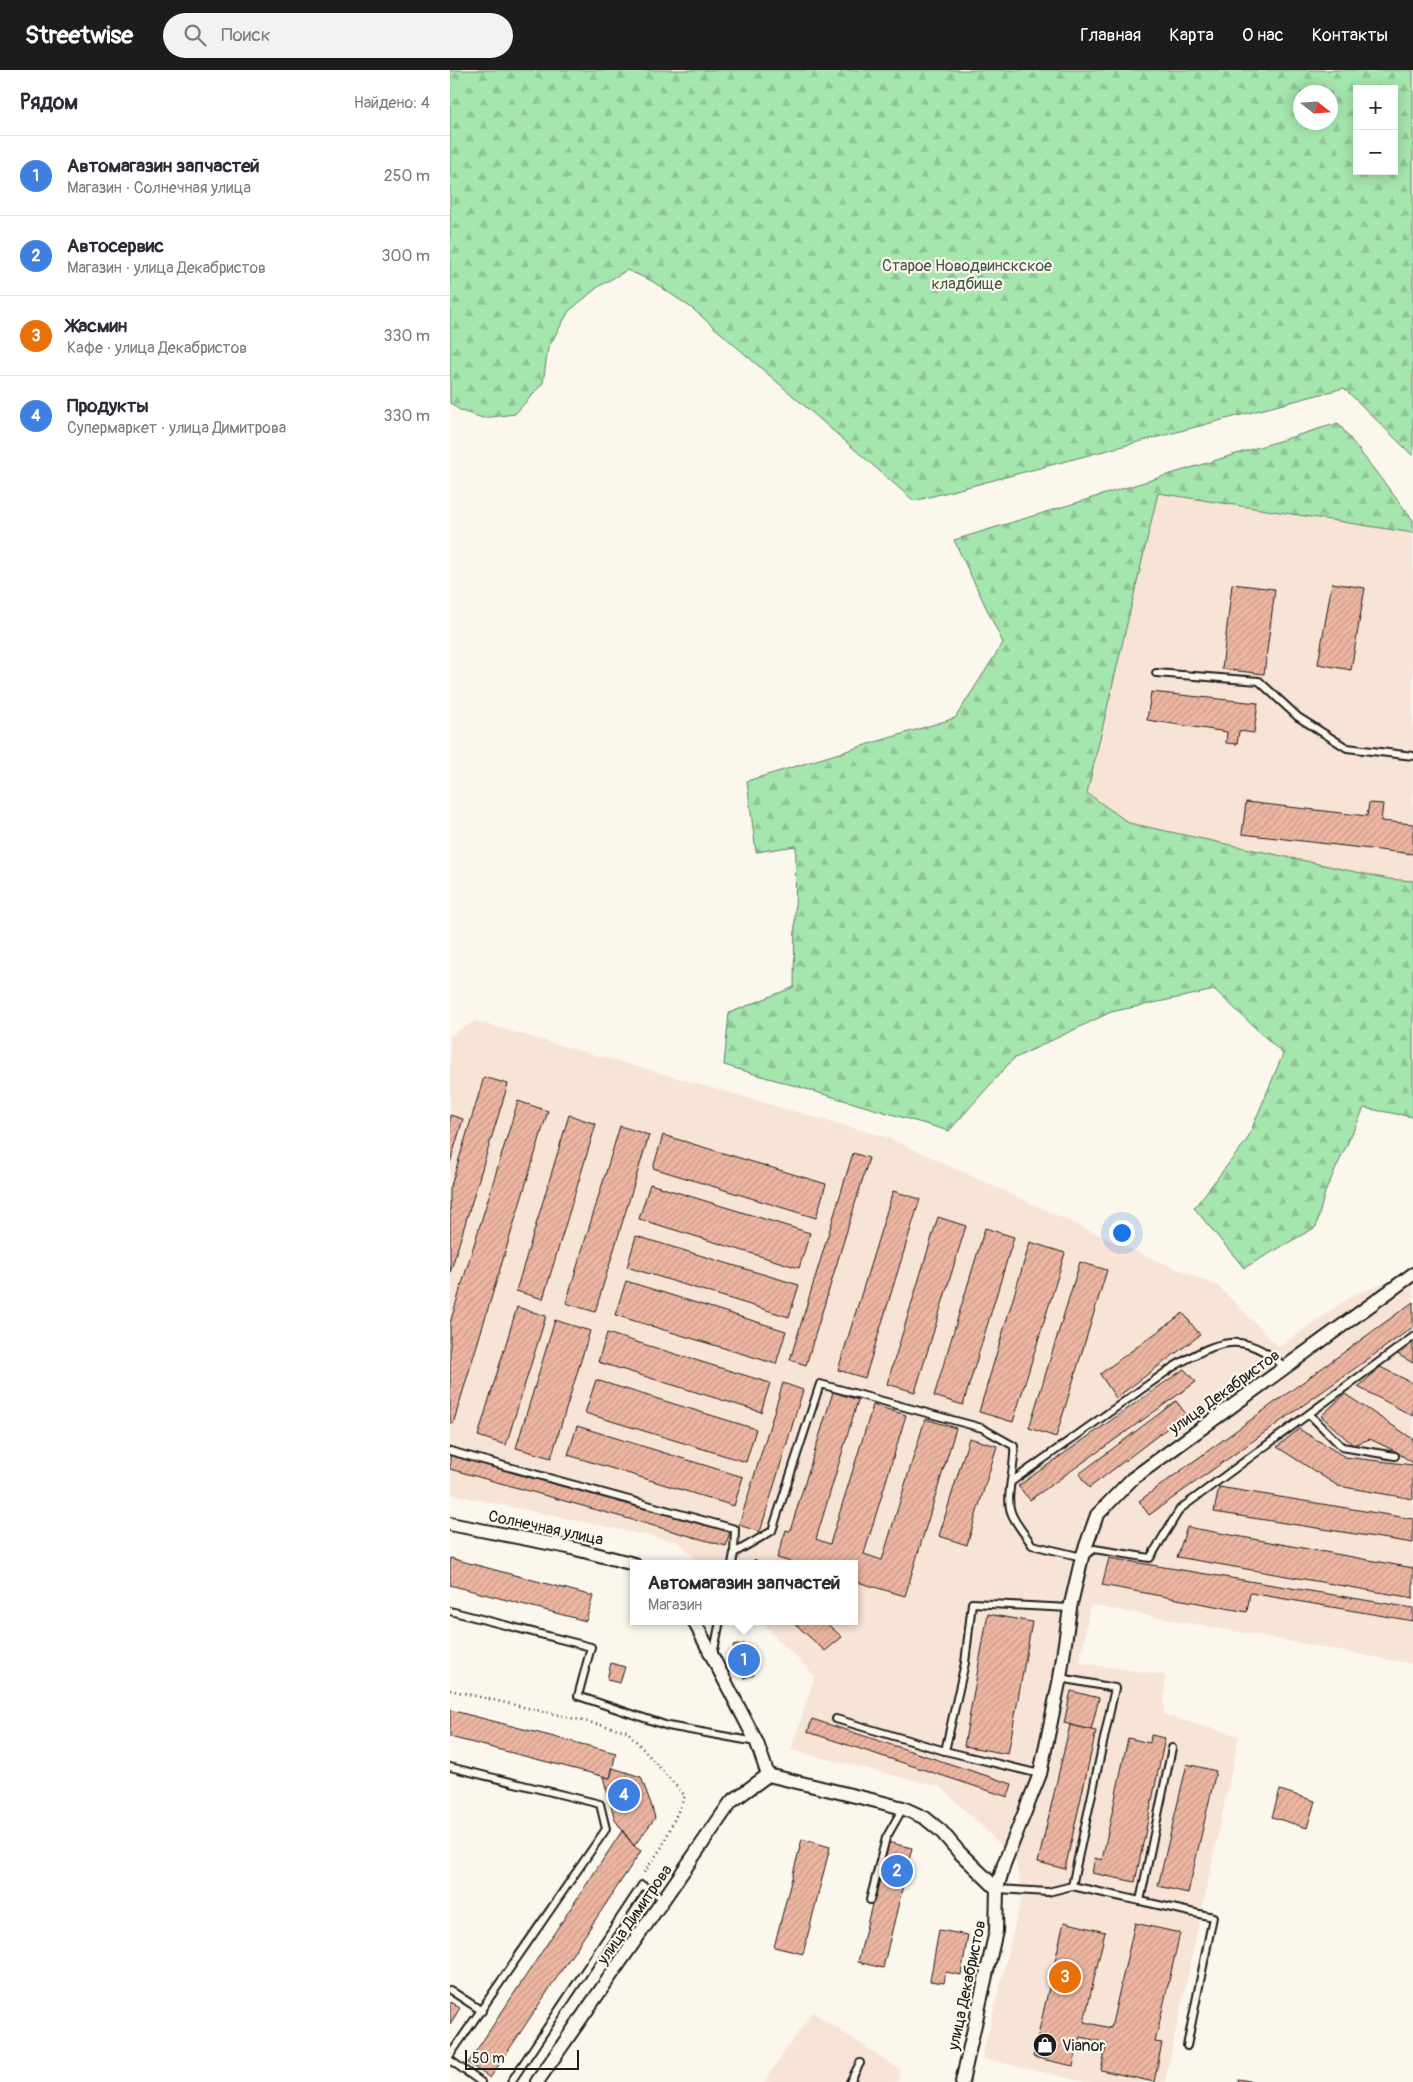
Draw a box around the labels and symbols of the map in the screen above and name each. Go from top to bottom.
north arrow [1293,85,1338,130]
park label: Старое Новодвинскское кладбище [882,256,1052,294]
your location [1109,1220,1135,1246]
street label: улица Декабристов [1164,1345,1284,1439]
street label: Солнечная улица [486,1506,605,1550]
pin: 1 [728,1641,760,1679]
pin: 4 [608,1776,640,1814]
pin: 2 [881,1852,913,1890]
street label: улица Димитрова [592,1861,677,1969]
street label: улица Декабристов [943,1918,990,2053]
pin: 3 [1049,1958,1081,1996]
shop icon: Vianor [1032,2032,1058,2058]
place label: Vianor [1062,2036,1105,2056]
scale bar [465,2047,579,2070]

